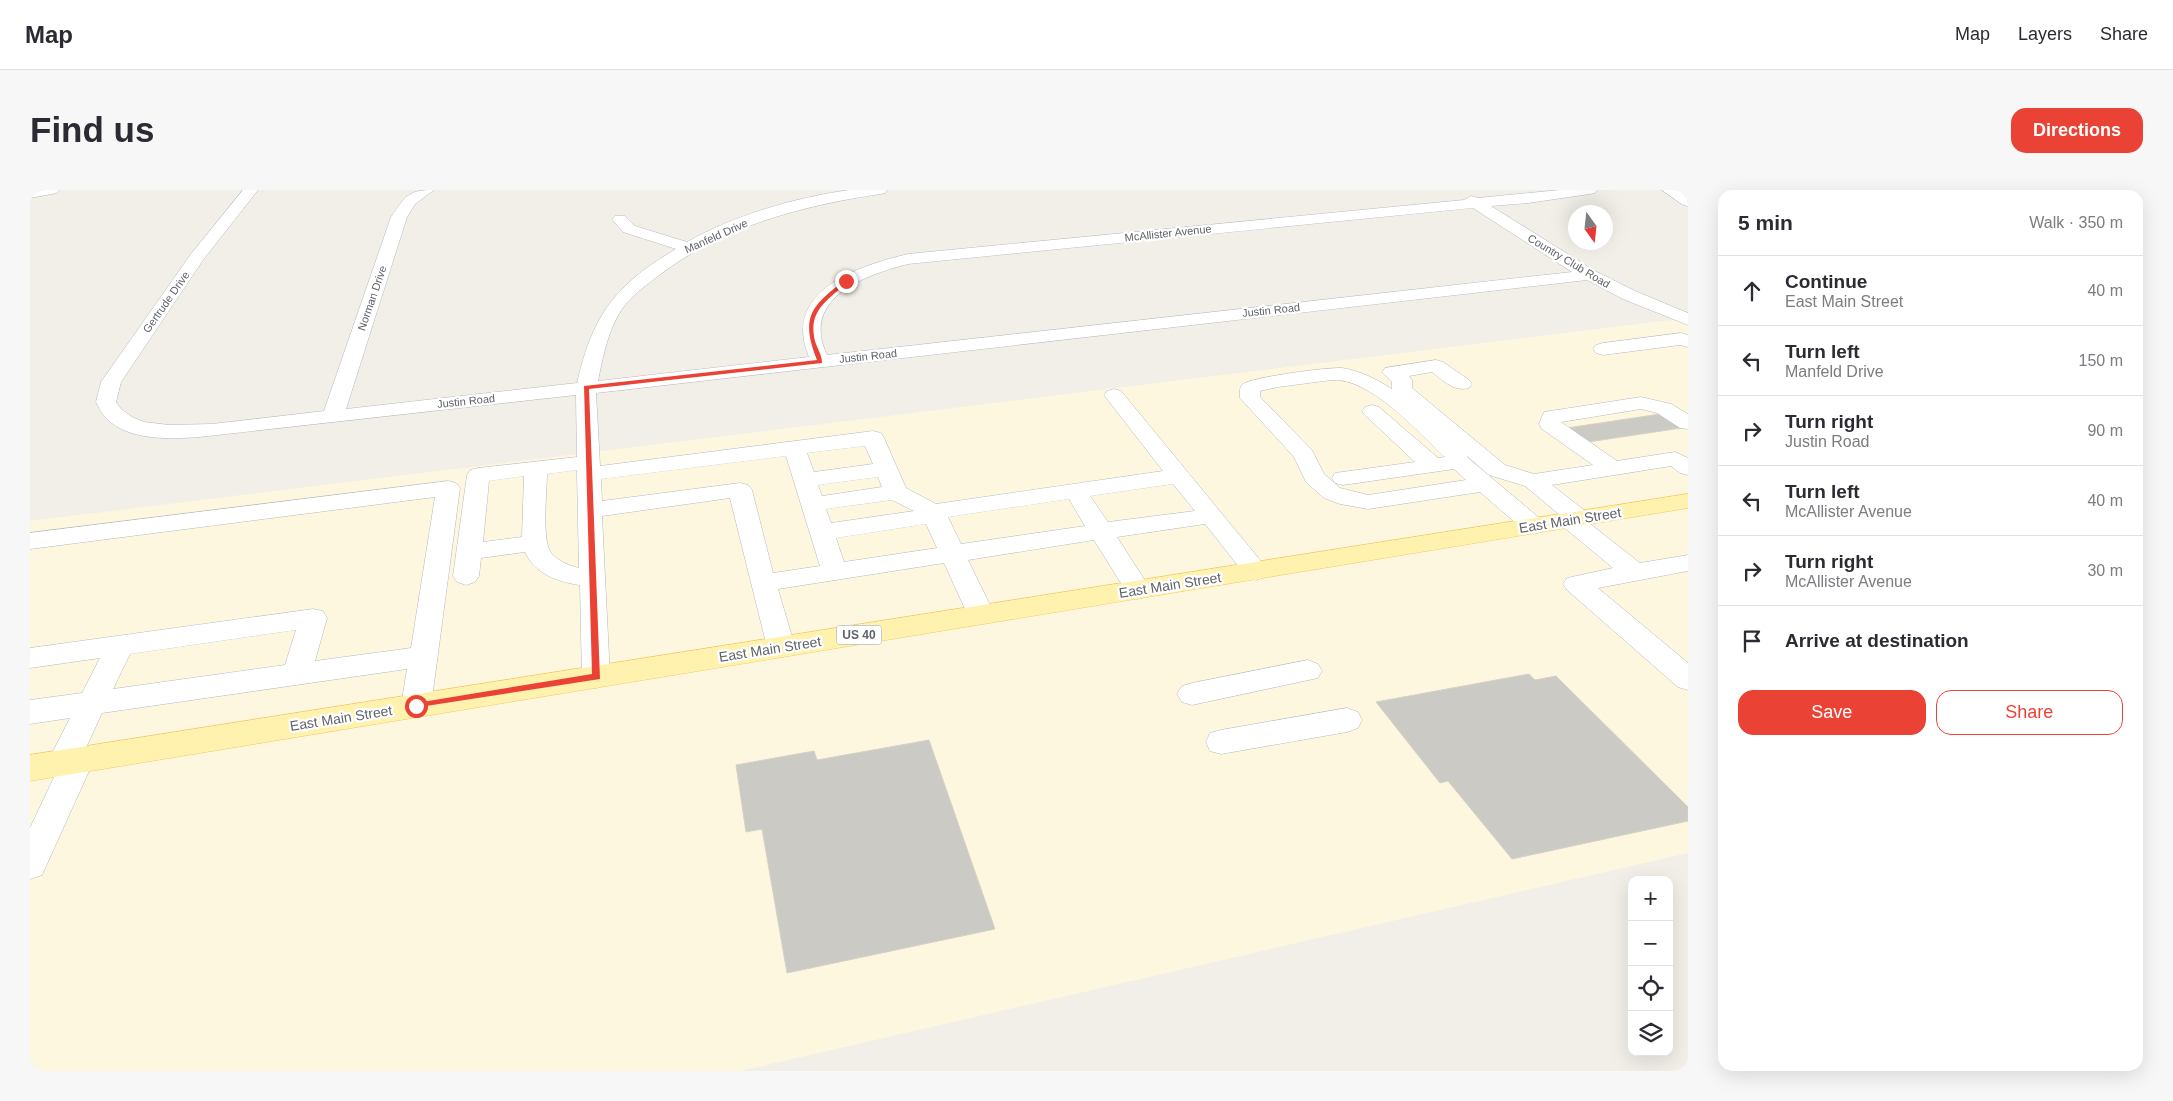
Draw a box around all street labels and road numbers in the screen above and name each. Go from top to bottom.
street label: Manfeld Drive [683,217,749,255]
street label: McAllister Avenue [1124,222,1212,244]
street label: Country Club Road [1526,232,1612,290]
street label: Norman Drive [355,264,389,332]
street label: Gertrude Drive [140,269,192,335]
street label: Justin Road [1241,301,1301,319]
street label: Justin Road [838,347,898,365]
street label: Justin Road [436,392,496,410]
street label: East Main Street [1518,504,1622,536]
street label: East Main Street [1118,569,1222,601]
road number: US 40 [836,626,882,644]
street label: East Main Street [718,633,822,665]
street label: East Main Street [289,702,393,734]

